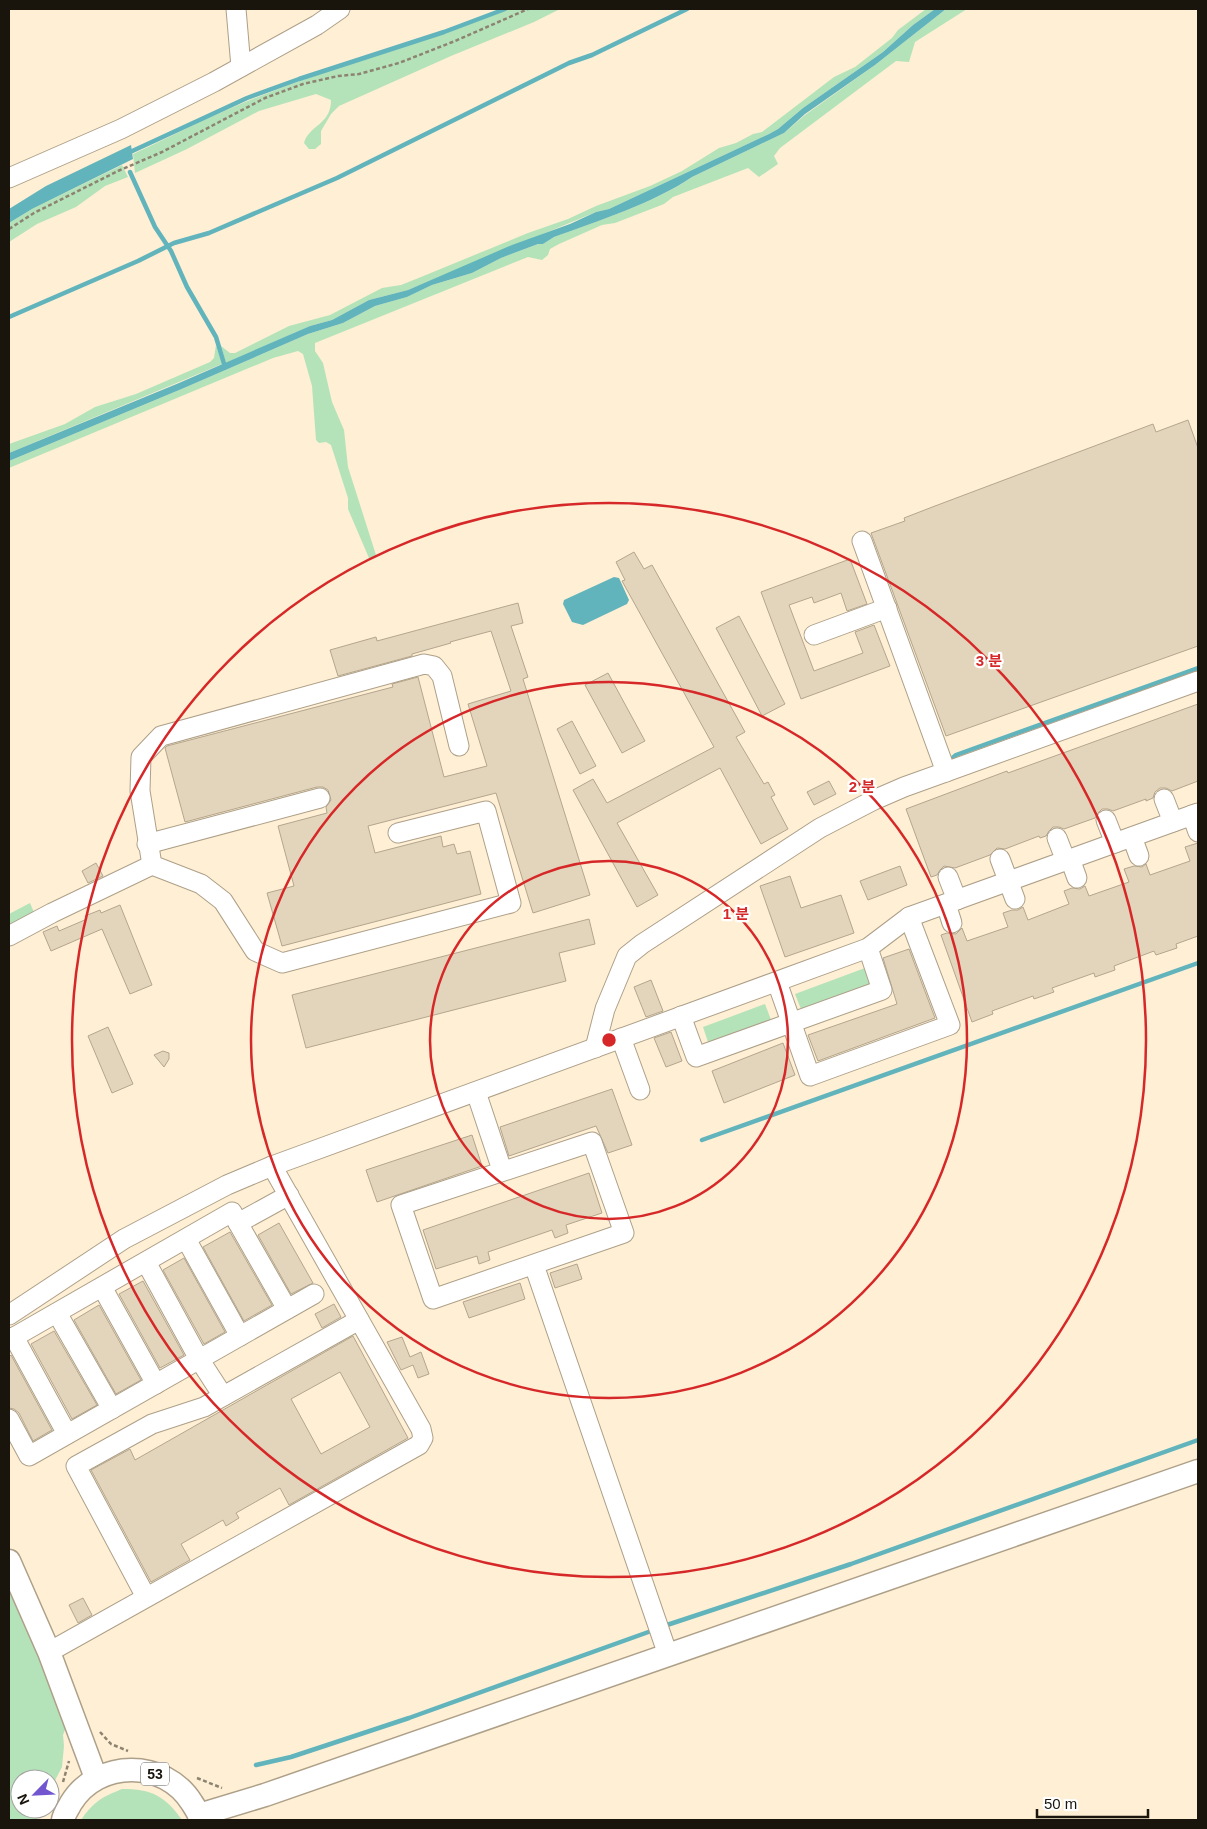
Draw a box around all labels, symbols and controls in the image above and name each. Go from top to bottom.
text: 3 분 [976,652,1002,669]
text: 2 분 [849,778,875,795]
text: 1 분 [723,905,749,922]
centre of rings [600,1031,618,1049]
road number: 53 [141,1762,169,1786]
north arrow [10,1769,60,1819]
scale bar [1037,1786,1148,1818]
text: N [14,1791,32,1807]
text: 50 m [1044,1795,1077,1812]

